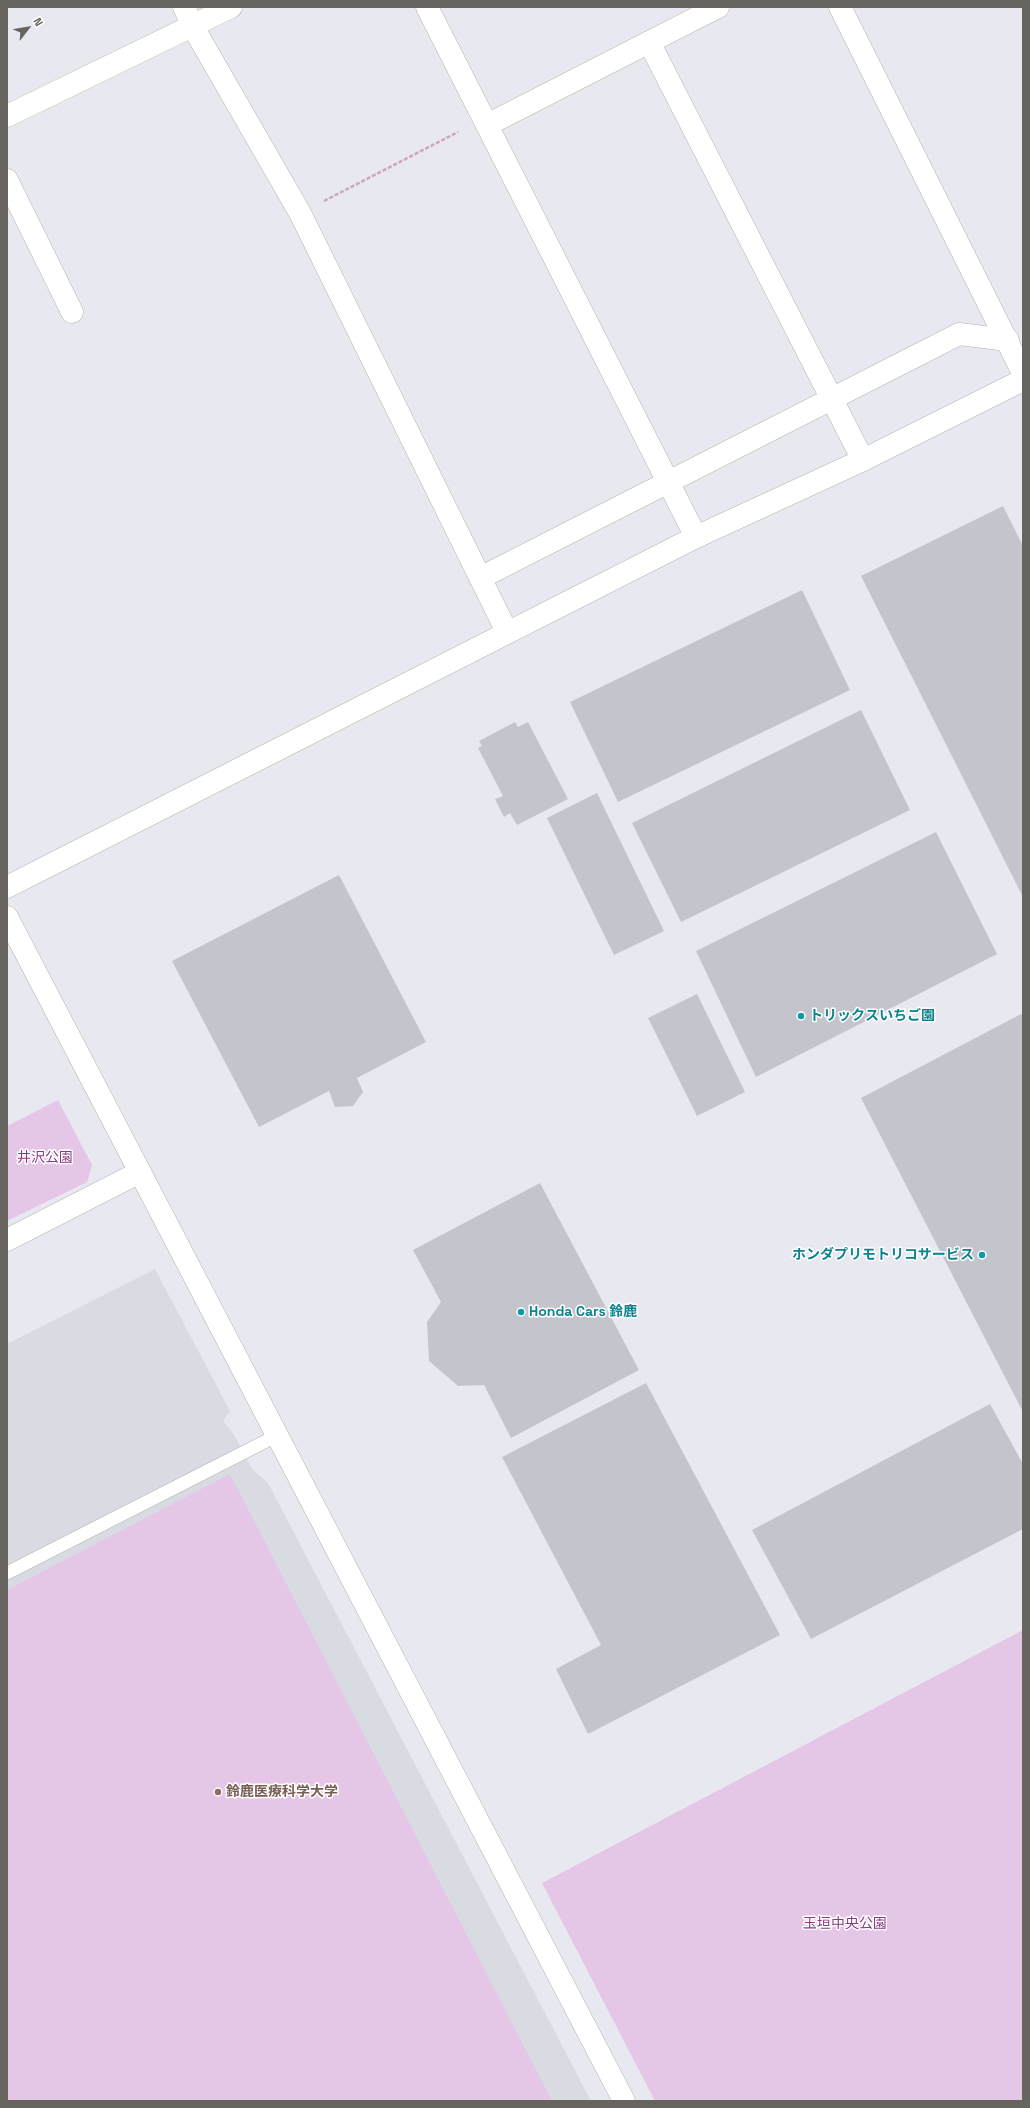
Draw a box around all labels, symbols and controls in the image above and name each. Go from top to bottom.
north arrow [8,8,48,48]
text: N [30,15,46,29]
place label: トリックスいちご園 [809,1008,935,1024]
marker: トリックスいちご園 [796,1011,806,1021]
park label: 井沢公園 [17,1150,73,1166]
place label: ホンダプリモトリコサービス [792,1247,974,1263]
marker: ホンダプリモトリコサービス [977,1250,987,1260]
place label: Honda Cars 鈴鹿 [529,1304,637,1320]
marker: Honda Cars 鈴鹿 [516,1307,526,1317]
place label: 鈴鹿医療科学大学 [226,1784,338,1800]
marker: 鈴鹿医療科学大学 [213,1787,223,1797]
park label: 玉垣中央公園 [803,1916,887,1932]

